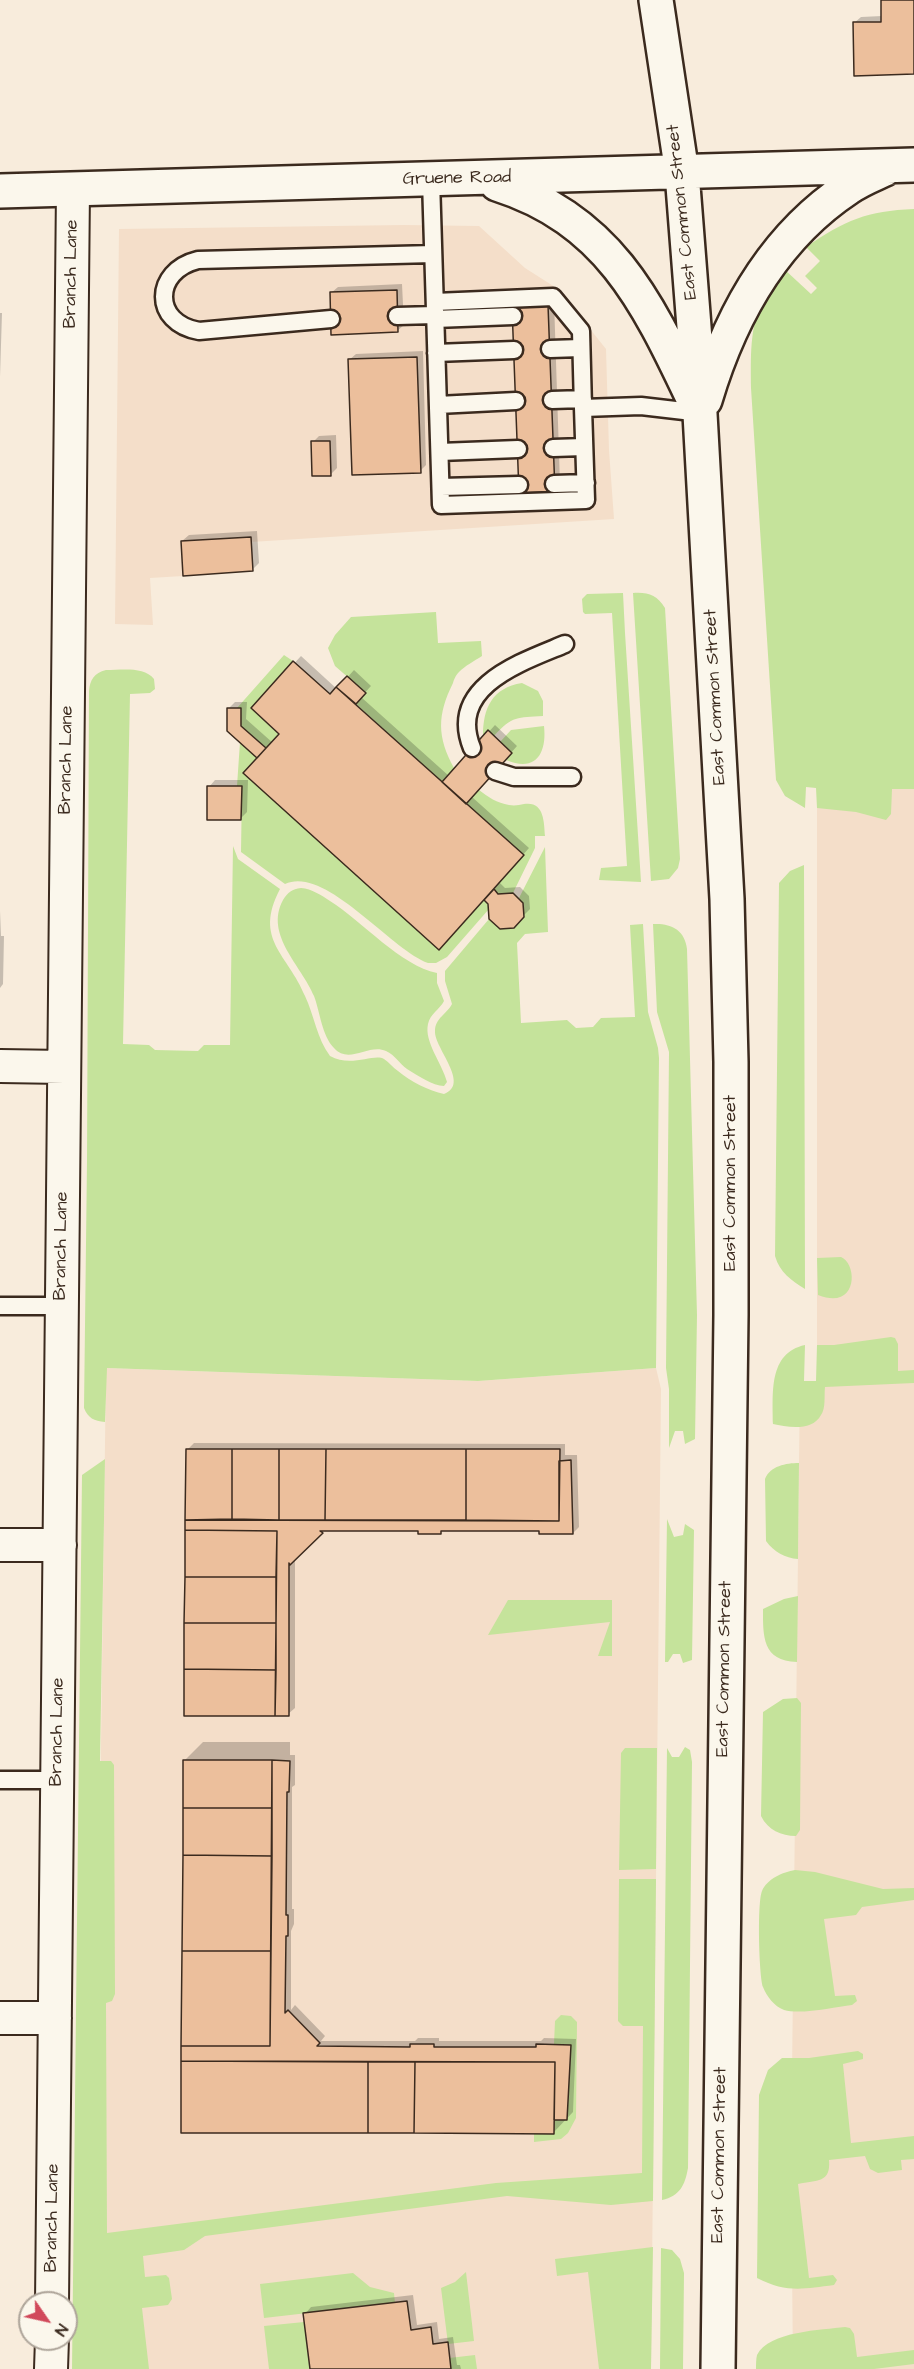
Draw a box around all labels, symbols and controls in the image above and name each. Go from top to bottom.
street label: East Common Street [663,123,703,301]
street label: Gruene Road [403,167,511,191]
street label: Branch Lane [60,219,84,329]
street label: East Common Street [701,609,731,785]
street label: Branch Lane [55,705,79,815]
street label: East Common Street [720,1095,742,1271]
street label: Branch Lane [50,1191,74,1301]
street label: East Common Street [713,1581,737,1757]
street label: Branch Lane [46,1677,70,1787]
street label: East Common Street [708,2067,732,2243]
street label: Branch Lane [41,2163,65,2273]
north arrow [18,2291,78,2351]
text: N [49,2320,73,2340]

